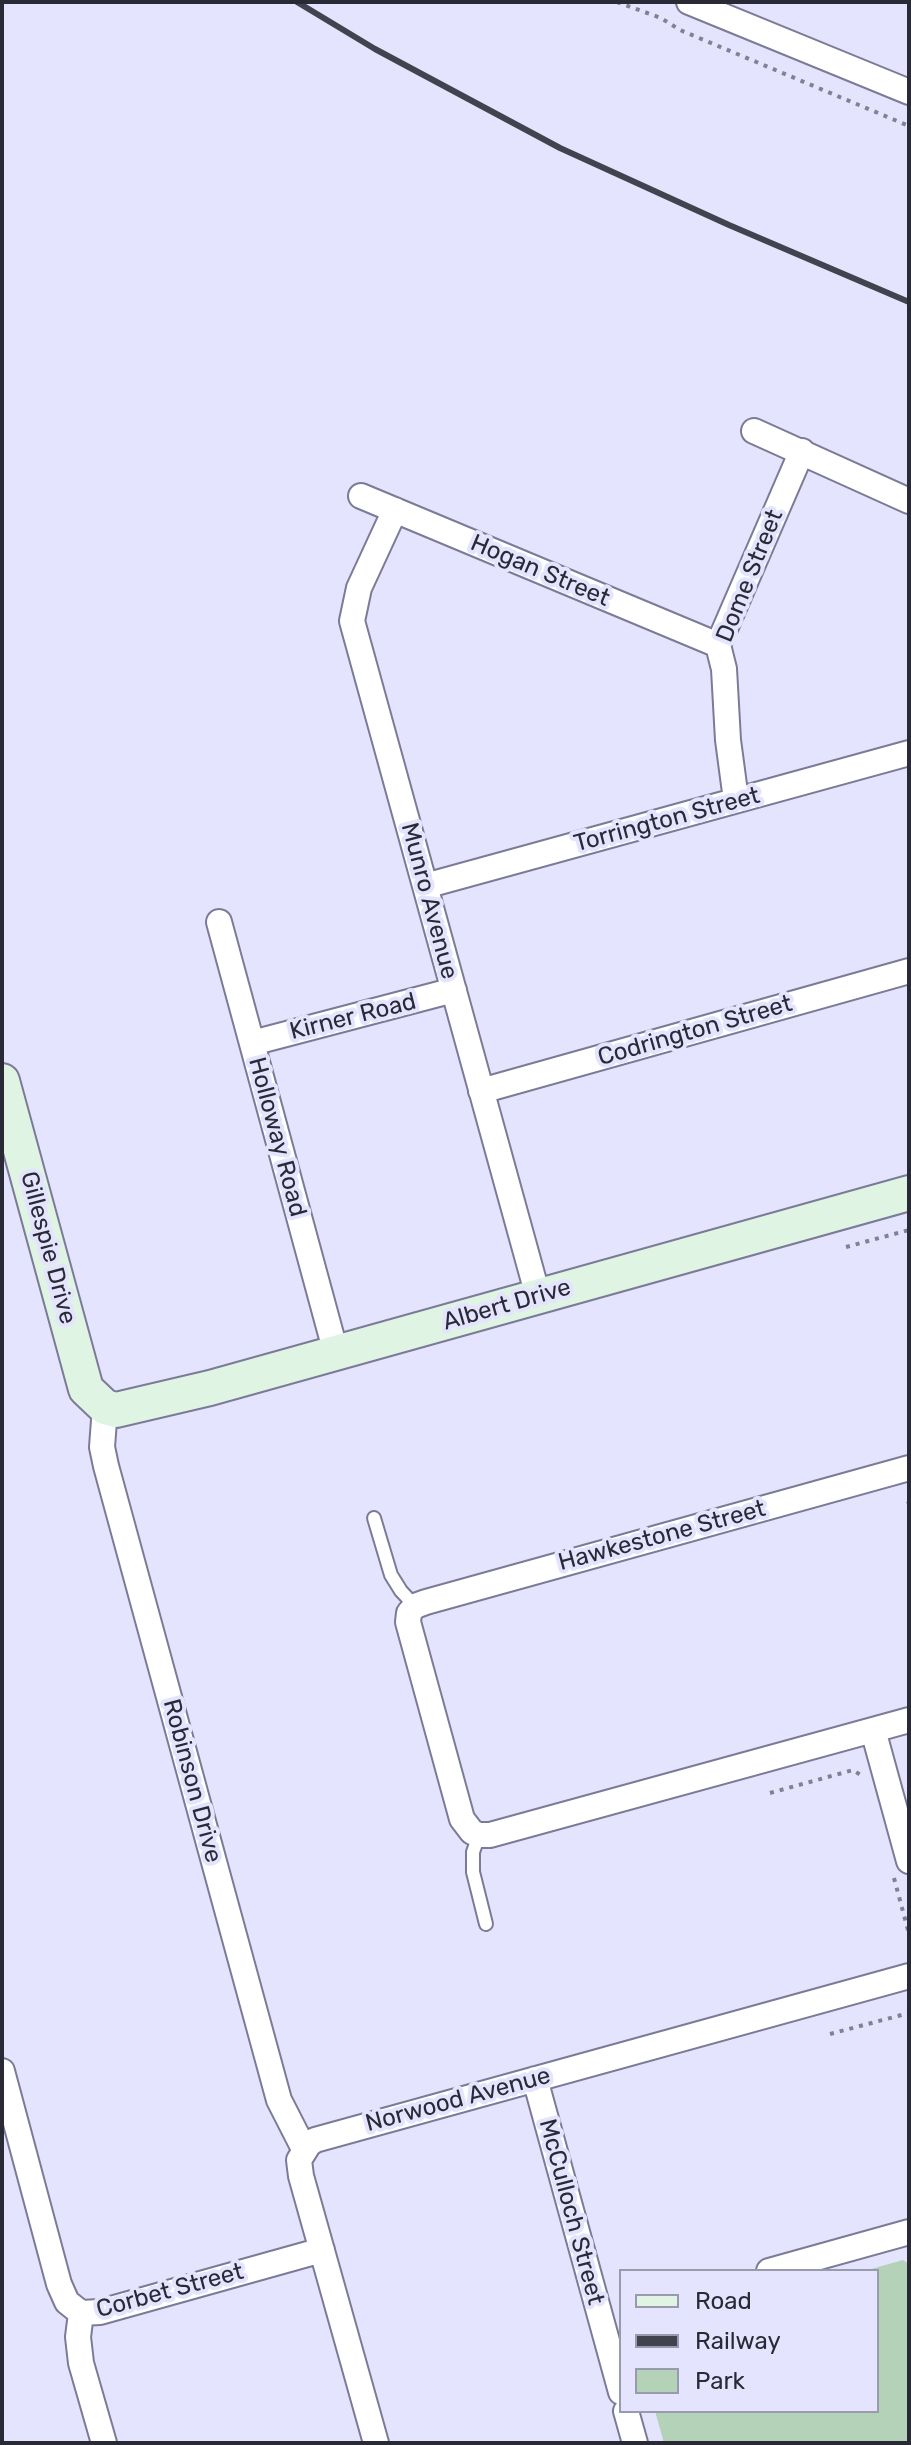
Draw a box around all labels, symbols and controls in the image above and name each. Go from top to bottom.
street label: Dome Street [710,506,790,646]
street label: Hogan Street [466,529,614,613]
street label: Torrington Street [571,781,763,859]
street label: Munro Avenue [394,820,464,982]
street label: Kirner Road [287,987,419,1047]
street label: Codrington Street [595,989,795,1073]
street label: Holloway Road [242,1054,312,1220]
street label: Gillespie Drive [14,1169,82,1327]
street label: Albert Drive [440,1273,574,1337]
street label: Hawkestone Street [555,1494,769,1578]
street label: Robinson Drive [156,1696,228,1866]
street label: Norwood Avenue [362,2061,554,2139]
street label: McCulloch Street [532,2116,610,2308]
street label: Corbet Street [93,2258,247,2324]
legend [619,2269,879,2413]
text: Road [695,2287,752,2315]
text: Railway [695,2327,781,2355]
text: Park [695,2367,745,2395]

